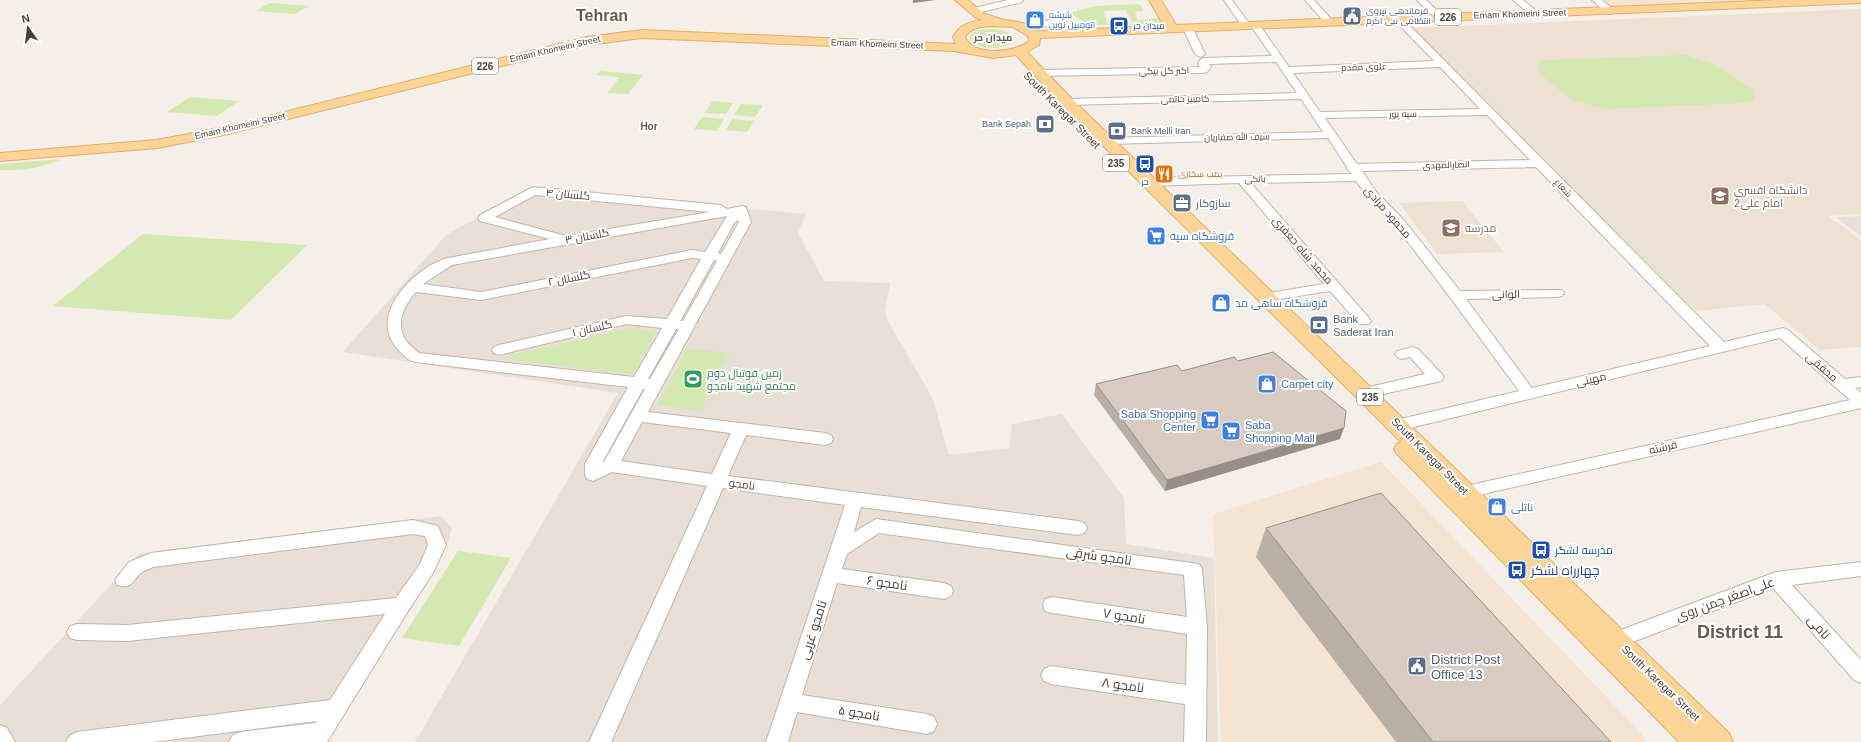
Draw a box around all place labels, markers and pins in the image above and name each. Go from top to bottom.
public building icon: فرماندهی نیروی انتظامی نبی اکرم [1341,5,1363,27]
place label: فرماندهی نیروی انتظامی نبی اکرم [1366,6,1431,27]
shop icon: شیشه اتومبیل نوین [1024,9,1046,31]
place label: شیشه اتومبیل نوین [1049,10,1095,30]
bus stop icon: میدان حر [1108,15,1130,37]
place label: میدان حر [1132,21,1165,31]
bank icon: Bank Sepah [1034,113,1056,135]
place label: Bank Sepah [982,119,1031,129]
bank icon: Bank Melli Iran [1106,120,1128,142]
place label: Bank Melli Iran [1131,126,1191,136]
bus stop icon: حر [1134,153,1156,175]
restaurant icon: بمب سخاری [1153,163,1175,185]
place label: بمب سخاری [1178,169,1222,179]
place label: حر [1140,177,1149,187]
place label: دانشگاه افسری امام علی2 [1734,184,1807,211]
school or university icon: دانشگاه افسری امام علی2 [1709,185,1731,207]
office icon: سازوکار [1171,192,1193,214]
place label: سازوکار [1195,197,1230,210]
school or university icon: مدرسه [1440,217,1462,239]
place label: مدرسه [1465,222,1496,235]
supermarket icon: فروشگاه سپه [1145,225,1167,247]
place label: فروشگاه سپه [1170,230,1234,243]
shop icon: فروشگاه ساهی مد [1210,292,1232,314]
place label: فروشگاه ساهی مد [1235,297,1327,310]
place label: Bank Saderat Iran [1333,313,1394,338]
bank icon: Bank Saderat Iran [1308,314,1330,336]
place label: زمین فوتبال دوم مجتمع شهید نامجو [707,367,796,394]
sports icon: زمین فوتبال دوم مجتمع شهید نامجو [682,368,704,390]
shop icon: Carpet city [1256,373,1278,395]
place label: Carpet city [1281,378,1334,390]
place label: Saba Shopping Center [1121,408,1196,433]
supermarket icon: Saba Shopping Center [1199,409,1221,431]
place label: Saba Shopping Mall [1245,419,1315,444]
supermarket icon: Saba Shopping Mall [1220,420,1242,442]
shop icon: ناتلی [1486,496,1508,518]
place label: ناتلی [1511,501,1533,514]
bus stop icon: مدرسه لشگر [1530,539,1552,561]
place label: مدرسه لشگر [1554,544,1613,557]
bus stop icon: چهارراه لشکر [1506,559,1528,581]
place label: چهارراه لشکر [1530,563,1599,580]
place label: District Post Office 13 [1431,652,1501,682]
public building icon: District Post Office 13 [1406,655,1428,677]

